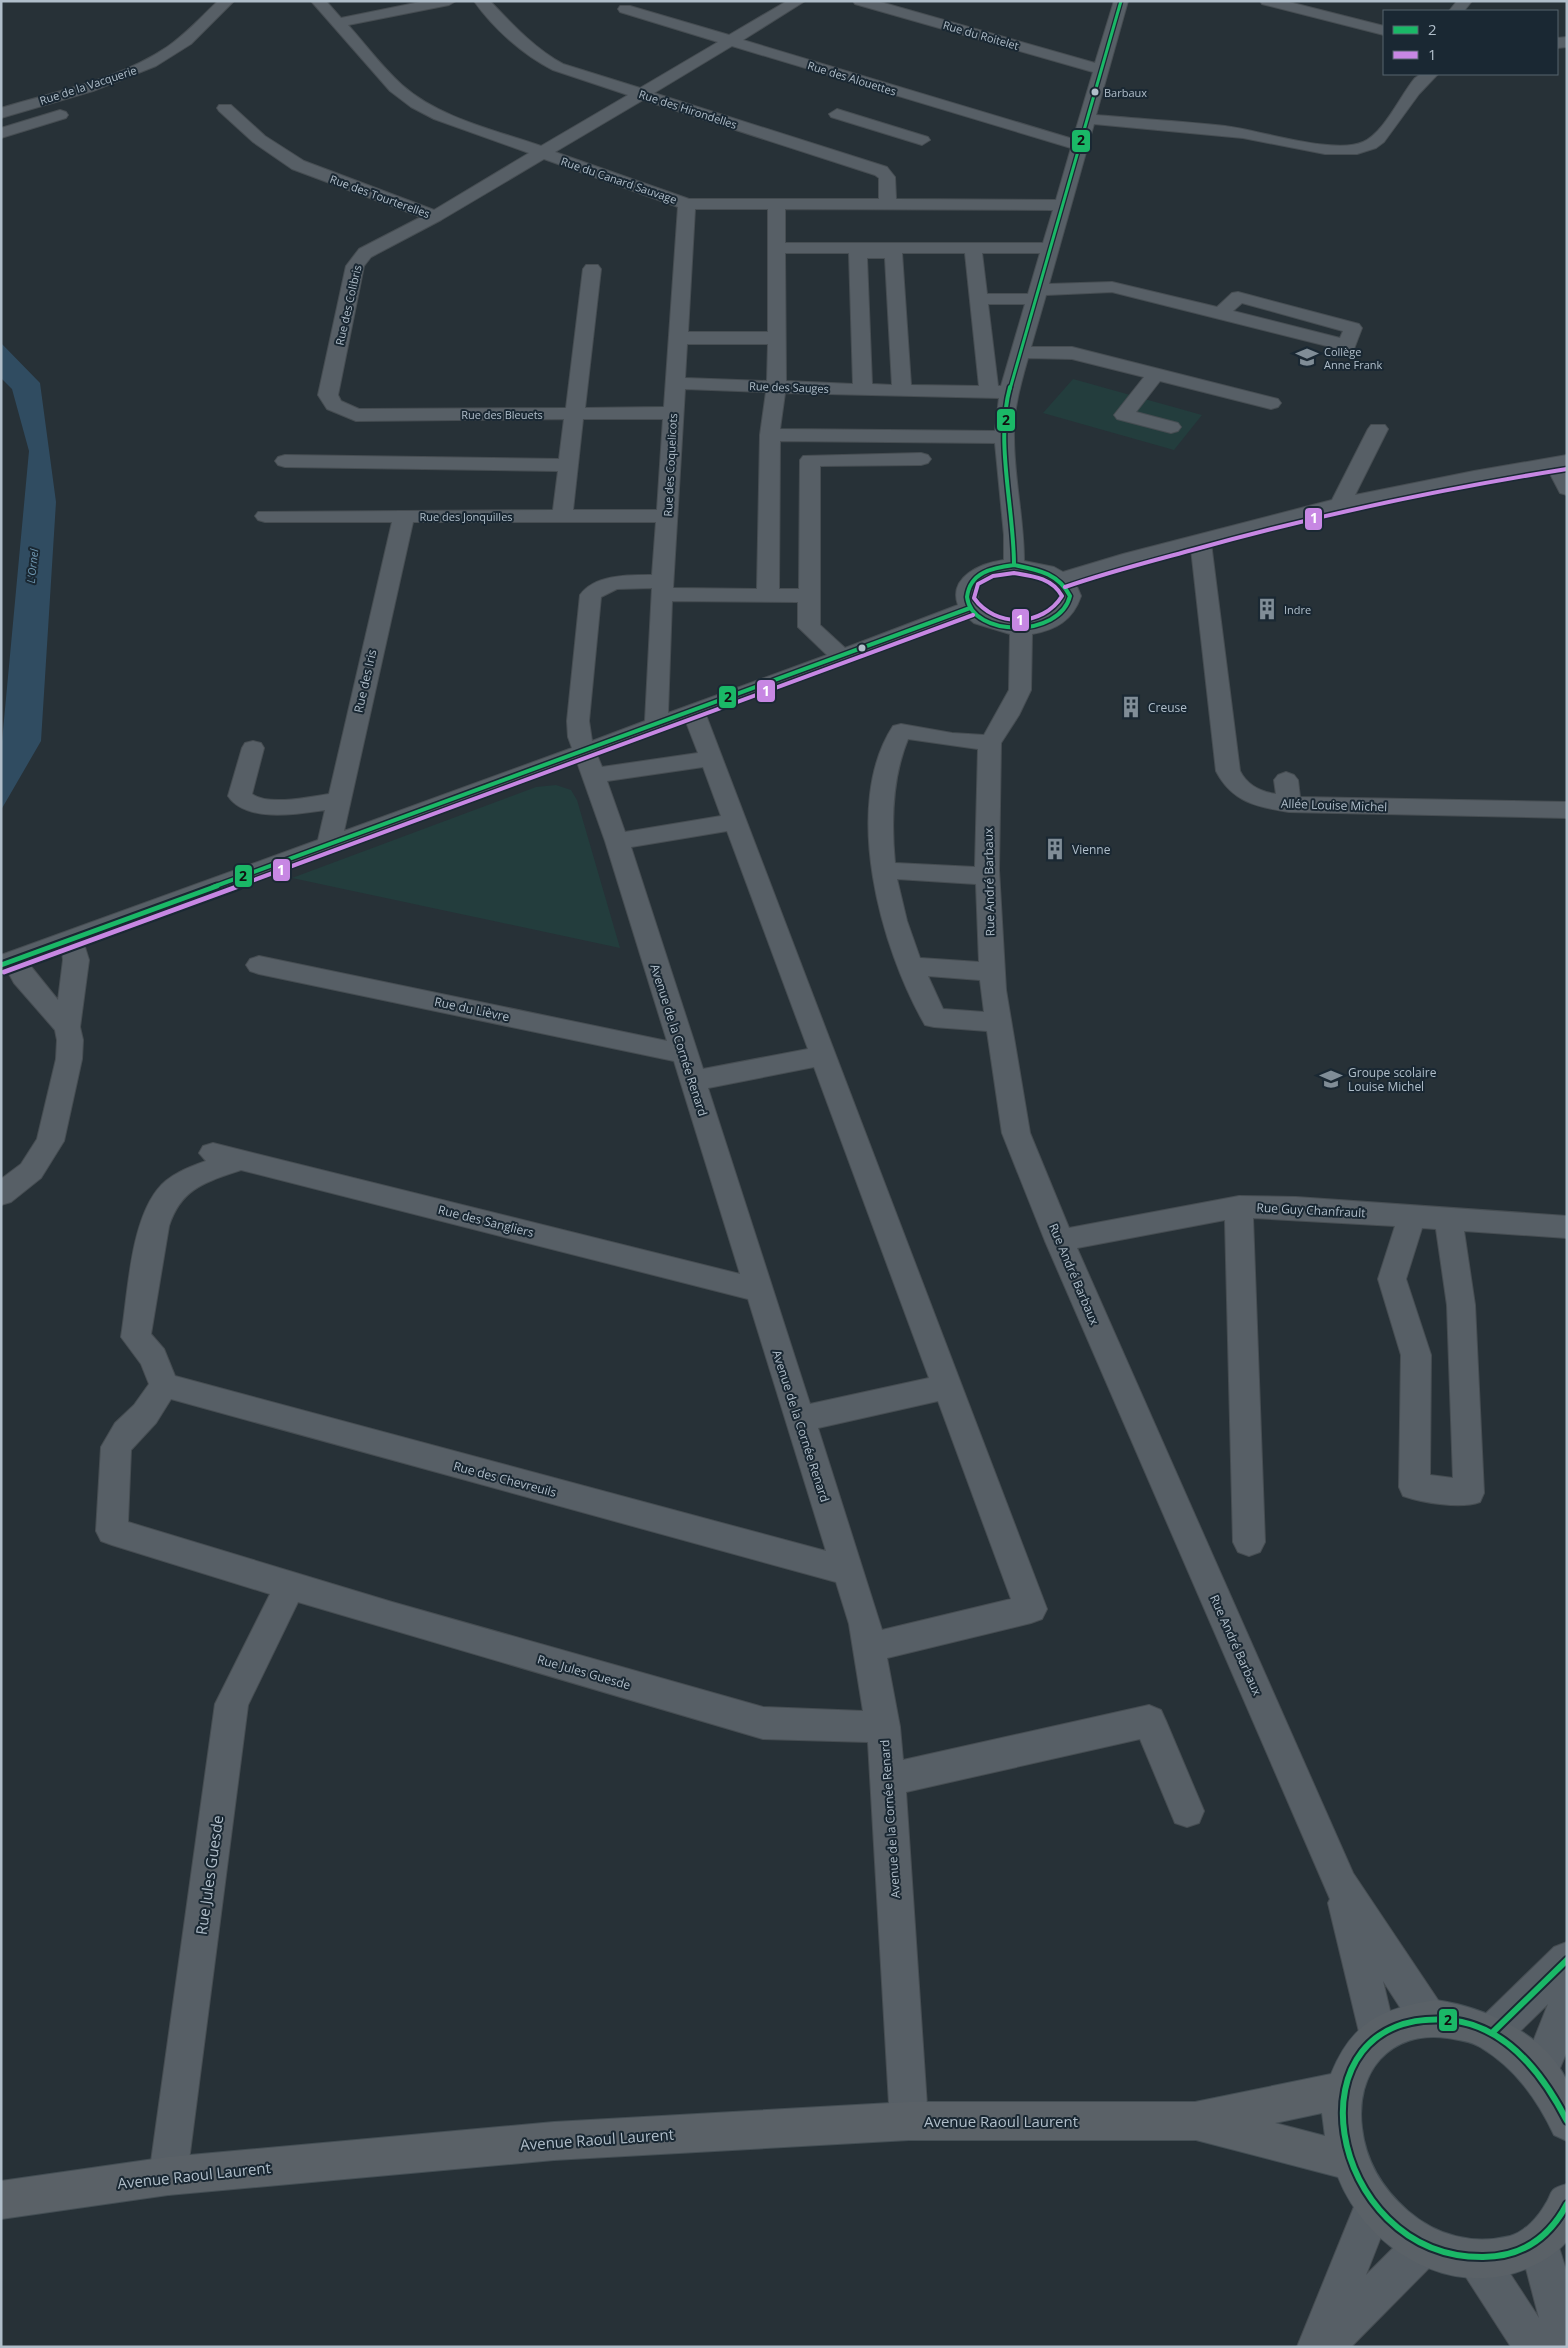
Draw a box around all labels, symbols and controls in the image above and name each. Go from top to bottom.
legend [1383,10,1558,75]
street label: Rue du Roitelet [941,17,1021,53]
text: 2 [1428,19,1437,39]
text: 1 [1428,44,1437,64]
street label: Rue des Alouettes [806,57,898,99]
street label: Rue de la Vacquerie [38,62,138,108]
place label: Barbaux [1104,85,1147,100]
street label: Rue des Hirondelles [637,86,739,132]
marker: Barbaux [1090,87,1100,97]
line badge: 2 [1071,129,1091,153]
text: 2 [1077,130,1085,149]
street label: Rue du Canard Sauvage [559,153,679,207]
street label: Rue des Tourterelles [328,171,432,221]
street label: Rue des Colibris [331,263,365,347]
school or university icon: Collège Anne Frank [1294,344,1320,370]
place label: Collège Anne Frank [1324,344,1383,372]
street label: Rue des Sauges [749,378,829,396]
street label: Rue des Bleuets [461,407,543,422]
line badge: 2 [996,408,1016,432]
text: 2 [1002,410,1010,429]
street label: Rue des Coquelicots [660,413,680,517]
line badge: 1 [1304,507,1323,531]
text: 1 [1310,508,1318,527]
street label: Rue des Jonquilles [419,509,513,524]
water label: L'Ornel [23,548,41,584]
building icon: Indre [1254,596,1280,622]
place label: Indre [1284,602,1311,617]
line badge: 1 [1011,608,1030,632]
text: 1 [1016,610,1024,629]
unlabelled marker [857,643,867,653]
street label: Rue des Iris [349,647,381,714]
line badge: 1 [756,679,776,703]
text: 1 [762,681,770,700]
line badge: 2 [718,685,737,709]
text: 2 [724,687,732,706]
building icon: Creuse [1118,694,1144,720]
place label: Creuse [1148,699,1187,716]
street label: Allée Louise Michel [1281,795,1387,815]
street label: Rue André Barbaux [980,827,998,936]
building icon: Vienne [1042,836,1068,862]
place label: Vienne [1072,841,1111,858]
line badge: 1 [272,858,291,882]
text: 1 [277,860,285,879]
line badge: 2 [234,864,253,888]
text: 2 [239,866,247,885]
street label: Avenue de la Cornée Renard [646,962,712,1118]
street label: Rue du Lièvre [433,993,511,1025]
place label: Groupe scolaire Louise Michel [1348,1064,1437,1095]
school or university icon: Groupe scolaire Louise Michel [1318,1066,1344,1092]
street label: Rue Guy Chanfrault [1256,1199,1366,1221]
street label: Rue des Sangliers [436,1201,536,1241]
street label: Rue André Barbaux [1045,1221,1103,1328]
street label: Avenue de la Cornée Renard [768,1348,834,1504]
street label: Rue des Chevreuils [452,1457,559,1501]
street label: Rue André Barbaux [1206,1592,1266,1699]
street label: Rue Jules Guesde [535,1651,633,1694]
street label: Avenue de la Cornée Renard [876,1739,904,1899]
street label: Rue Jules Guesde [191,1814,227,1936]
line badge: 2 [1438,2008,1458,2032]
text: 2 [1444,2010,1452,2029]
street label: Avenue Raoul Laurent [924,2111,1078,2131]
street label: Avenue Raoul Laurent [519,2124,675,2154]
street label: Avenue Raoul Laurent [116,2157,272,2193]

